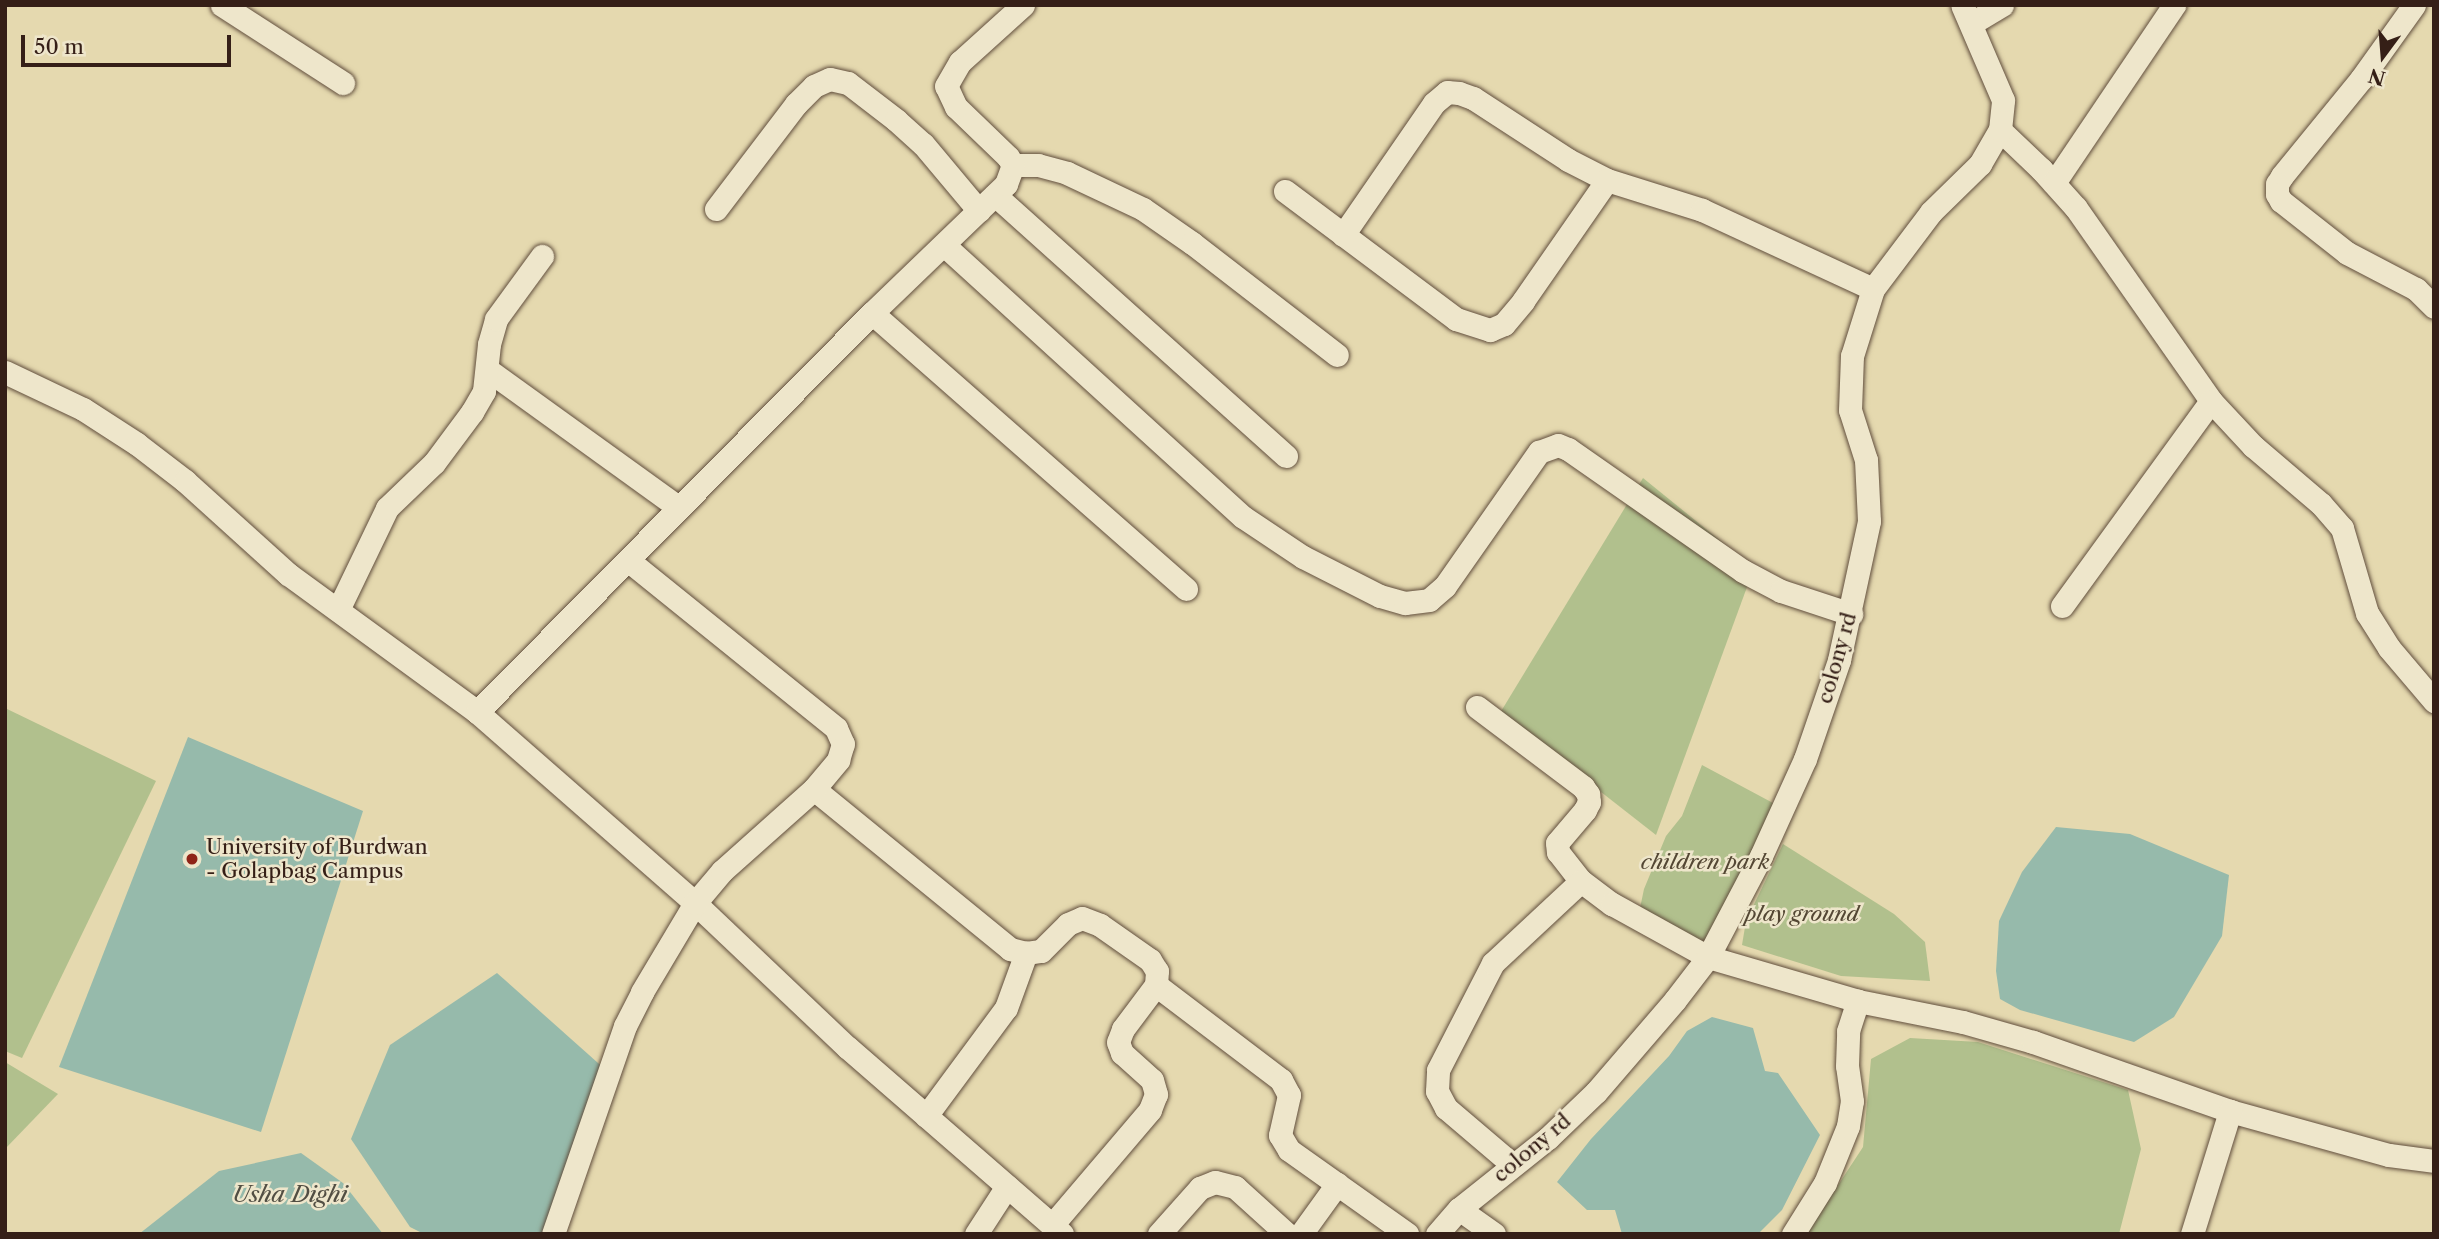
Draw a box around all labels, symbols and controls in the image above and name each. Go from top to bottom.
scale bar [24,21,234,65]
north arrow [2348,21,2418,91]
text: 50 m [34,34,84,59]
text: N [2366,63,2388,90]
street label: colony rd [1812,609,1862,707]
place label: University of Burdwan - Golapbag Campus [206,834,428,884]
park label: children park [1641,849,1769,875]
marker: University of Burdwan - Golapbag Campus [184,851,200,867]
park label: play ground [1745,901,1859,927]
street label: colony rd [1488,1108,1576,1188]
water label: Usha Dighi [232,1180,348,1208]

